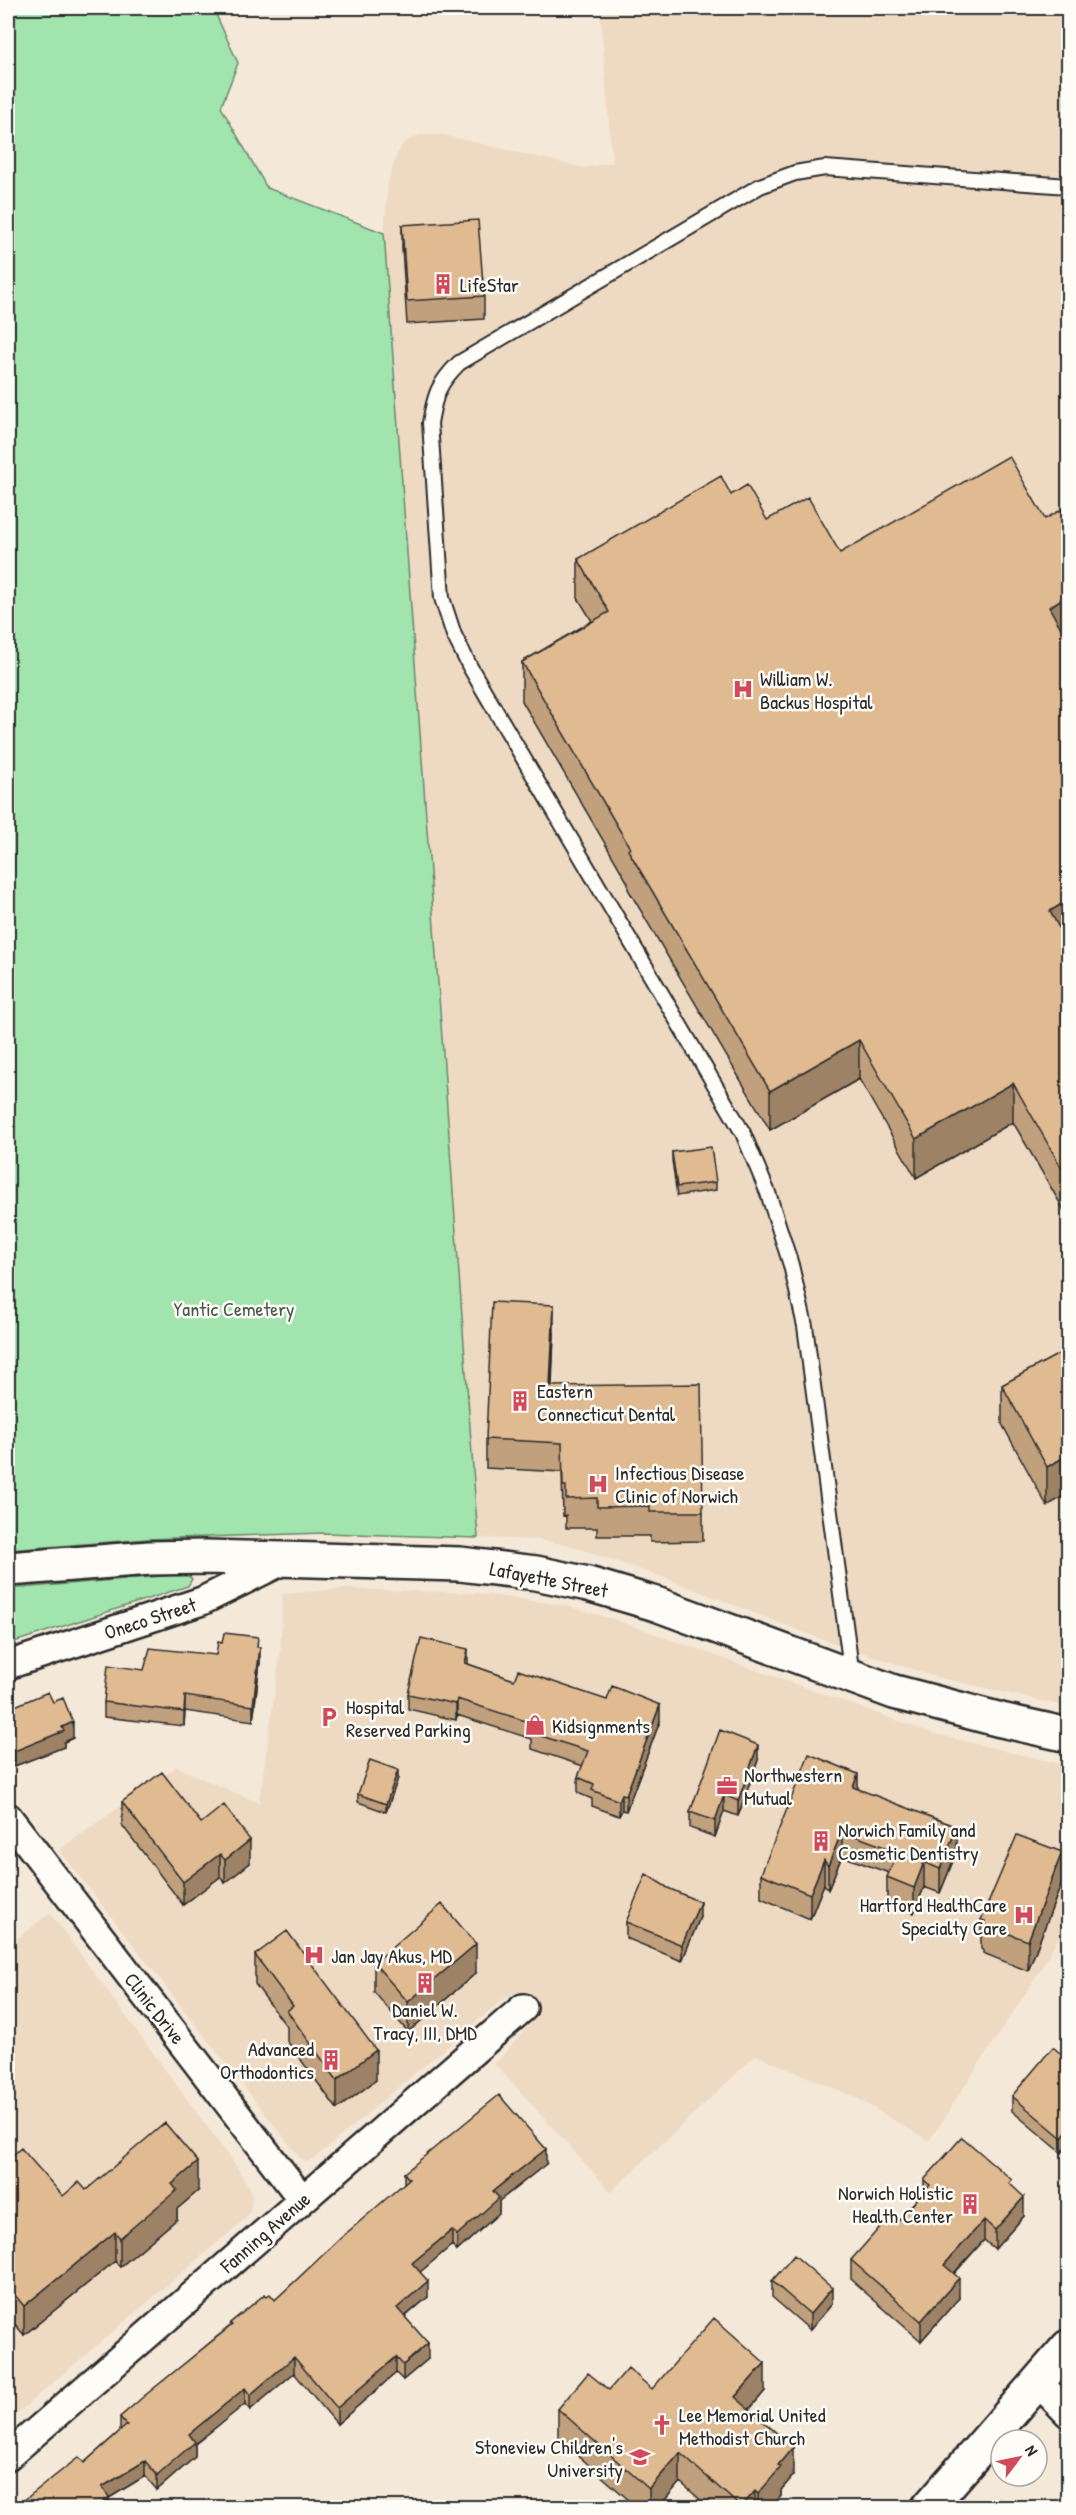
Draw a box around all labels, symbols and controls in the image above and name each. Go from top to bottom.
place label: LifeStar [460,271,519,298]
building icon: LifeStar [431,272,455,296]
place label: William W. Backus Hospital [760,665,873,715]
hospital icon: William W. Backus Hospital [731,677,755,701]
park label: Yantic Cemetery [174,1295,294,1322]
place label: Eastern Connecticut Dental [537,1377,676,1427]
building icon: Eastern Connecticut Dental [508,1389,532,1413]
place label: Infectious Disease Clinic of Norwich [615,1459,745,1509]
hospital icon: Infectious Disease Clinic of Norwich [586,1472,610,1496]
street label: Lafayette Street [488,1554,611,1604]
street label: Oneco Street [101,1590,200,1646]
place label: Hospital Reserved Parking [346,1693,471,1743]
parking icon: Hospital Reserved Parking [317,1705,341,1729]
place label: Kidsignments [552,1712,650,1739]
shop icon: Kidsignments [523,1713,547,1737]
place label: Northwestern Mutual [744,1761,842,1811]
office icon: Northwestern Mutual [715,1774,739,1798]
place label: Norwich Family and Cosmetic Dentistry [838,1816,979,1866]
building icon: Norwich Family and Cosmetic Dentistry [809,1829,833,1853]
place label: Hartford HealthCare Specialty Care [860,1891,1007,1941]
hospital icon: Hartford HealthCare Specialty Care [1012,1903,1036,1927]
place label: Jan Jay Akus, MD [331,1942,452,1969]
hospital icon: Jan Jay Akus, MD [302,1943,326,1967]
street label: Clinic Drive [118,1966,192,2050]
building icon: Daniel W. Tracy, III, DMD [413,1971,437,1995]
place label: Daniel W. Tracy, III, DMD [373,1996,477,2046]
place label: Advanced Orthodontics [220,2035,314,2085]
building icon: Advanced Orthodontics [319,2048,343,2072]
place label: Norwich Holistic Health Center [838,2179,953,2229]
street label: Fanning Avenue [213,2185,316,2279]
building icon: Norwich Holistic Health Center [958,2192,982,2216]
place label: Lee Memorial United Methodist Church [679,2401,826,2451]
church icon: Lee Memorial United Methodist Church [650,2413,674,2437]
north arrow [989,2428,1049,2488]
place label: Stoneview Children's University [475,2433,623,2483]
text: N [1020,2441,1044,2460]
school or university icon: Stoneview Children's University [628,2445,652,2469]

